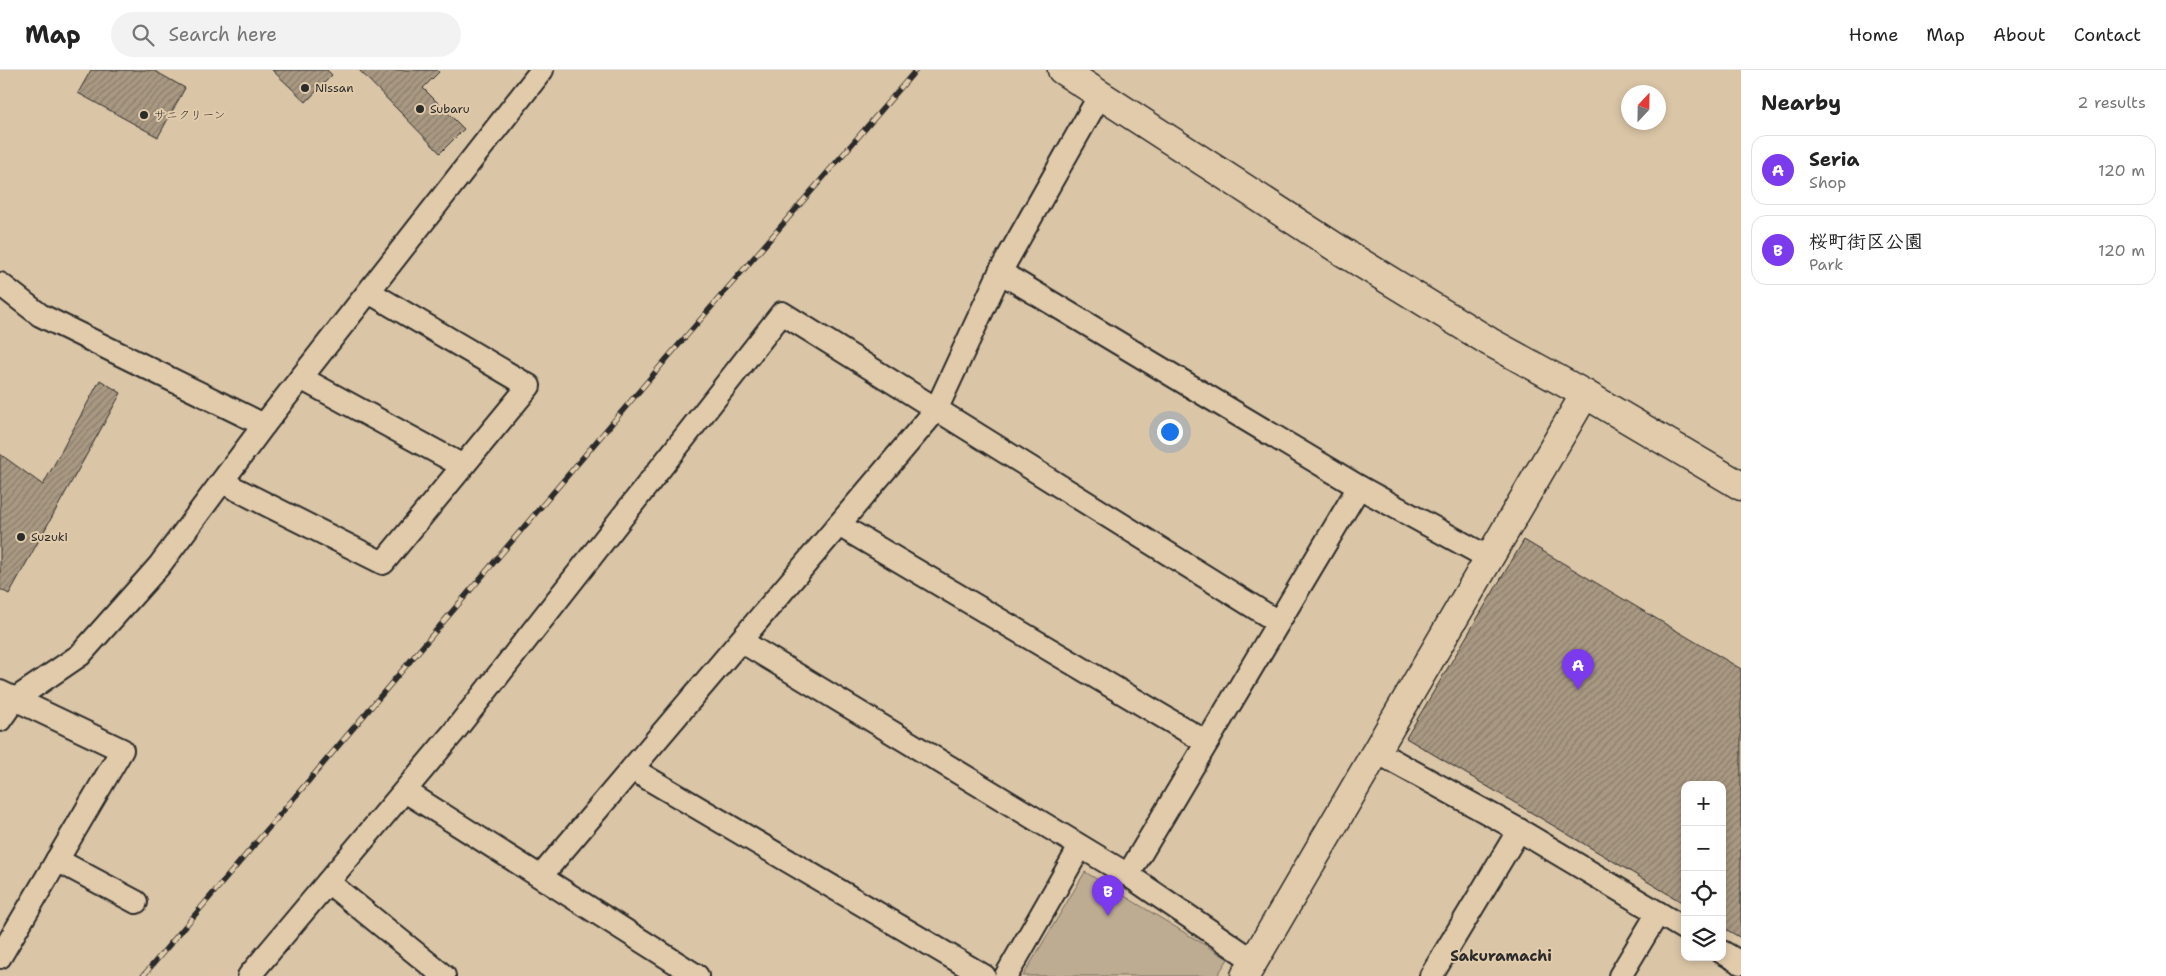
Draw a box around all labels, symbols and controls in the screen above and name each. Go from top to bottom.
search box [111,12,461,57]
text: Map [25,19,81,51]
icon: search [129,21,157,49]
text: Search here [169,22,277,47]
text: Home [1849,23,1898,47]
text: Map [1926,23,1965,47]
text: About [1993,23,2046,47]
text: Contact [2074,23,2141,47]
place label: Nissan [315,80,354,96]
marker: Nissan [299,82,311,94]
north arrow [1621,85,1666,130]
text: Nearby [1761,89,1841,117]
text: 2 results [2077,92,2146,113]
place label: Subaru [430,101,470,117]
marker: Subaru [414,103,426,115]
place label: サニクリーン [154,107,226,123]
marker: サニクリーン [138,109,150,121]
text: Seria [1809,147,1860,172]
text: A [1772,160,1784,181]
text: 120 m [2098,160,2145,181]
text: Shop [1809,172,1846,193]
text: 桜町街区公園 [1809,229,1923,254]
text: B [1773,240,1783,261]
text: 120 m [2098,240,2145,261]
text: Park [1809,254,1843,275]
your location [1157,419,1183,445]
place label: Suzuki [31,529,68,545]
marker: Suzuki [15,531,27,543]
pin: A [1562,649,1594,690]
map controls [1681,781,1726,961]
button: + [1681,781,1726,826]
button: − [1681,826,1726,871]
button: locate [1681,871,1726,916]
pin: B [1092,875,1124,916]
button: layers [1681,916,1726,961]
district label: Sakuramachi [1450,946,1552,966]

